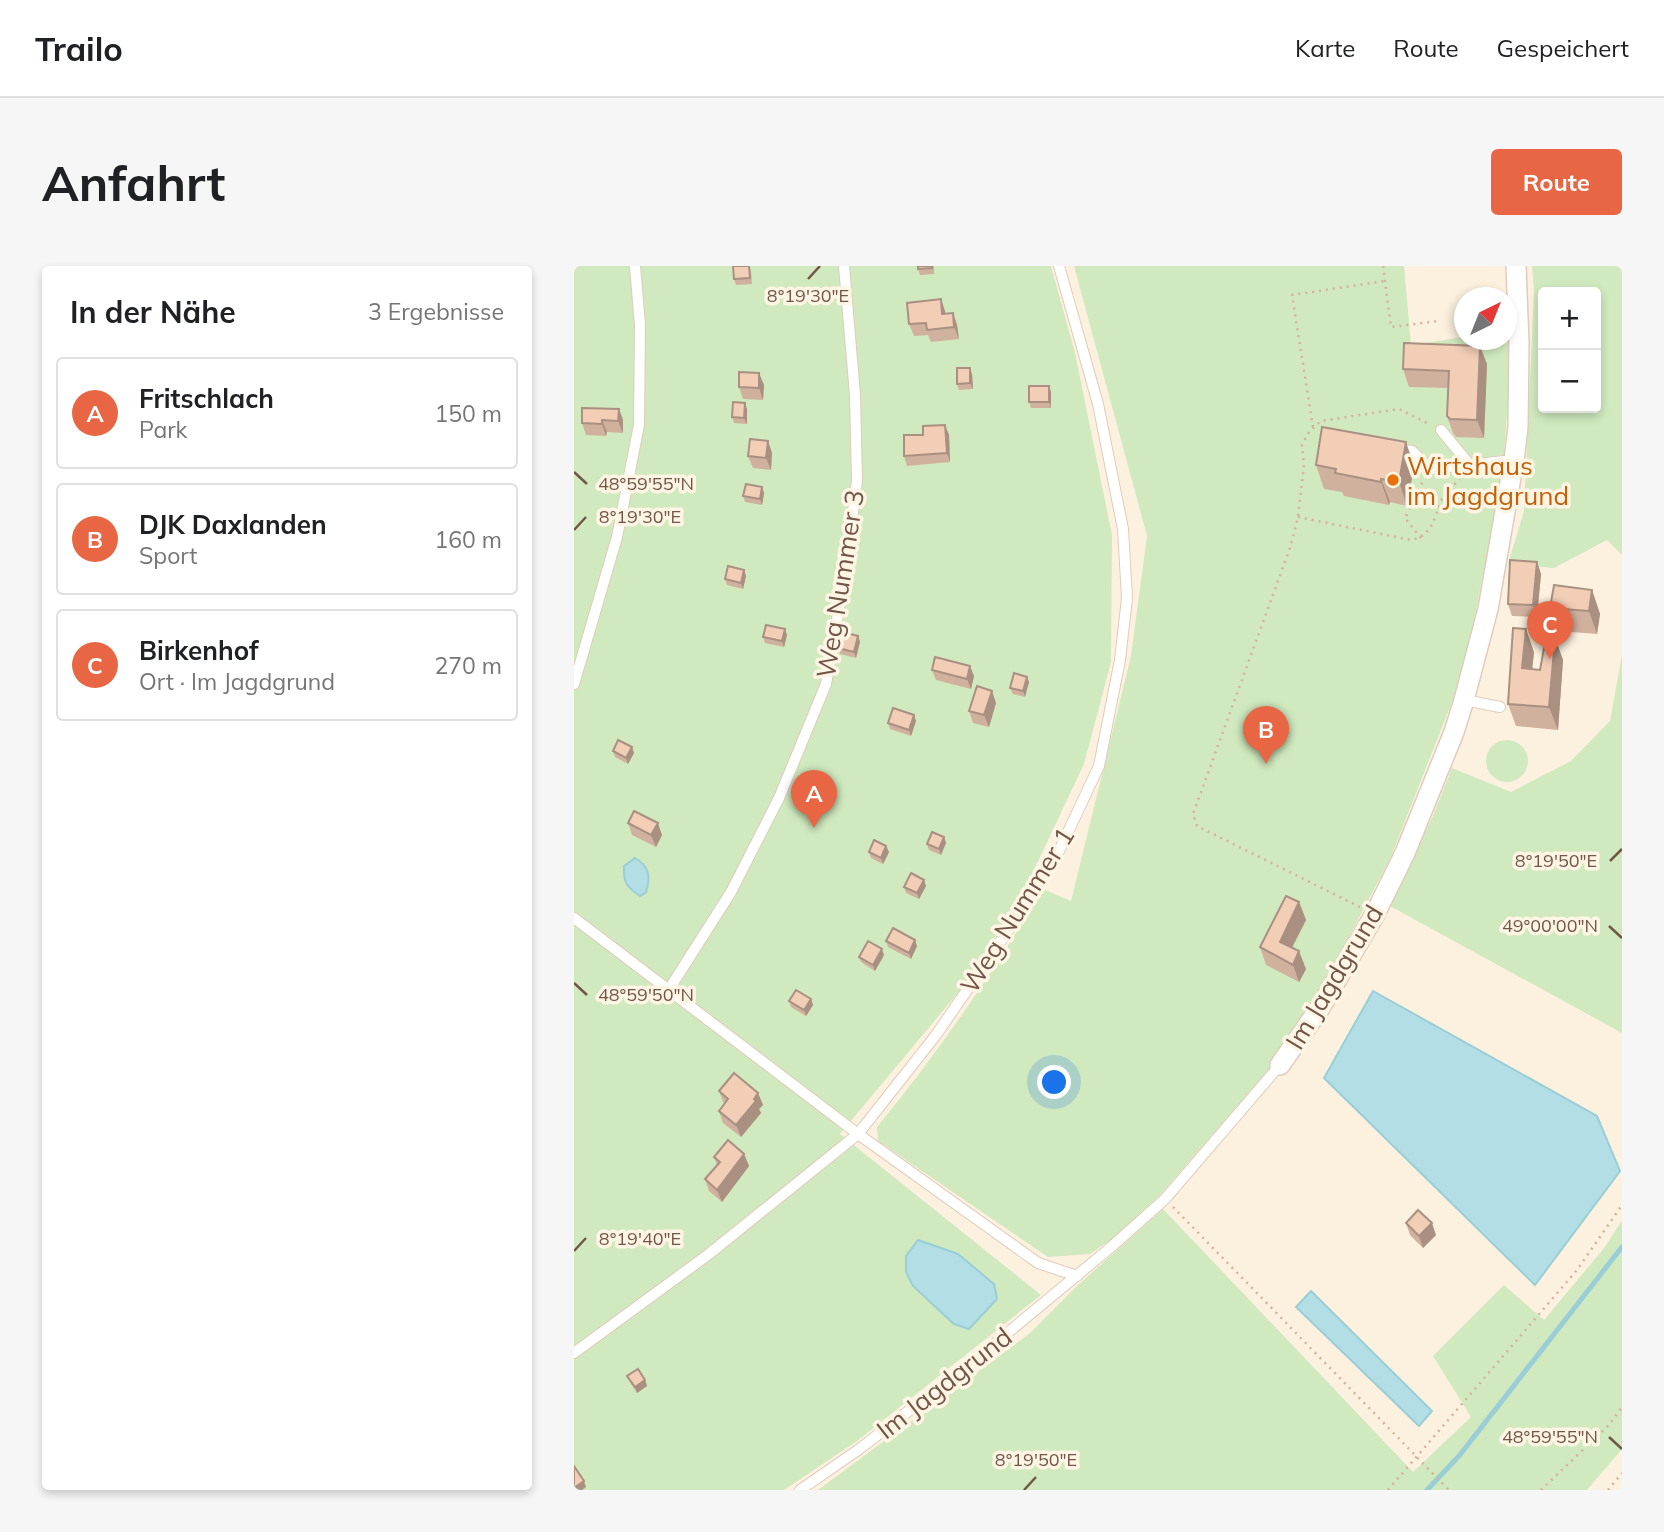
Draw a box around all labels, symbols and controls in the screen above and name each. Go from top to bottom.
text: Trailo [35,28,123,69]
text: Karte [1295,33,1355,63]
text: Route [1393,33,1459,63]
text: Gespeichert [1497,33,1629,63]
button: Route [1491,149,1622,215]
text: Anfahrt [42,152,225,213]
text: 8°19'30"E [767,284,849,307]
north arrow [1454,287,1517,350]
map controls [1538,287,1601,413]
button: + [1538,287,1601,350]
text: In der Nähe [70,293,236,331]
text: 3 Ergebnisse [368,297,504,326]
button: − [1538,350,1601,413]
text: Fritschlach [139,382,274,415]
text: A [86,399,104,428]
text: 150 m [434,399,502,428]
text: Park [139,415,187,444]
place label: Wirtshaus im Jagdgrund [1407,449,1569,512]
text: 48°59'55"N [598,472,694,495]
marker: Wirtshaus im Jagdgrund [1385,472,1401,488]
street label: Weg Nummer 3 [809,488,871,680]
text: 8°19'30"E [599,505,681,528]
text: DJK Daxlanden [139,508,327,541]
text: B [87,525,103,554]
text: 160 m [434,525,502,554]
text: Sport [139,541,197,570]
pin: C [1527,601,1573,659]
text: Birkenhof [139,634,258,667]
text: C [87,651,103,680]
text: 270 m [434,651,502,680]
text: Ort · Im Jagdgrund [139,667,335,696]
pin: B [1243,706,1289,764]
pin: A [791,770,837,828]
street label: Weg Nummer 1 [953,821,1081,999]
text: 8°19'50"E [1515,849,1597,872]
street label: Im Jagdgrund [1278,899,1390,1055]
text: 49°00'00"N [1502,914,1598,937]
text: 48°59'50"N [598,983,694,1006]
your location [1037,1065,1071,1099]
text: 8°19'40"E [599,1227,681,1250]
street label: Im Jagdgrund [870,1320,1018,1446]
text: 48°59'55"N [1502,1425,1598,1448]
text: 8°19'50"E [995,1448,1077,1471]

